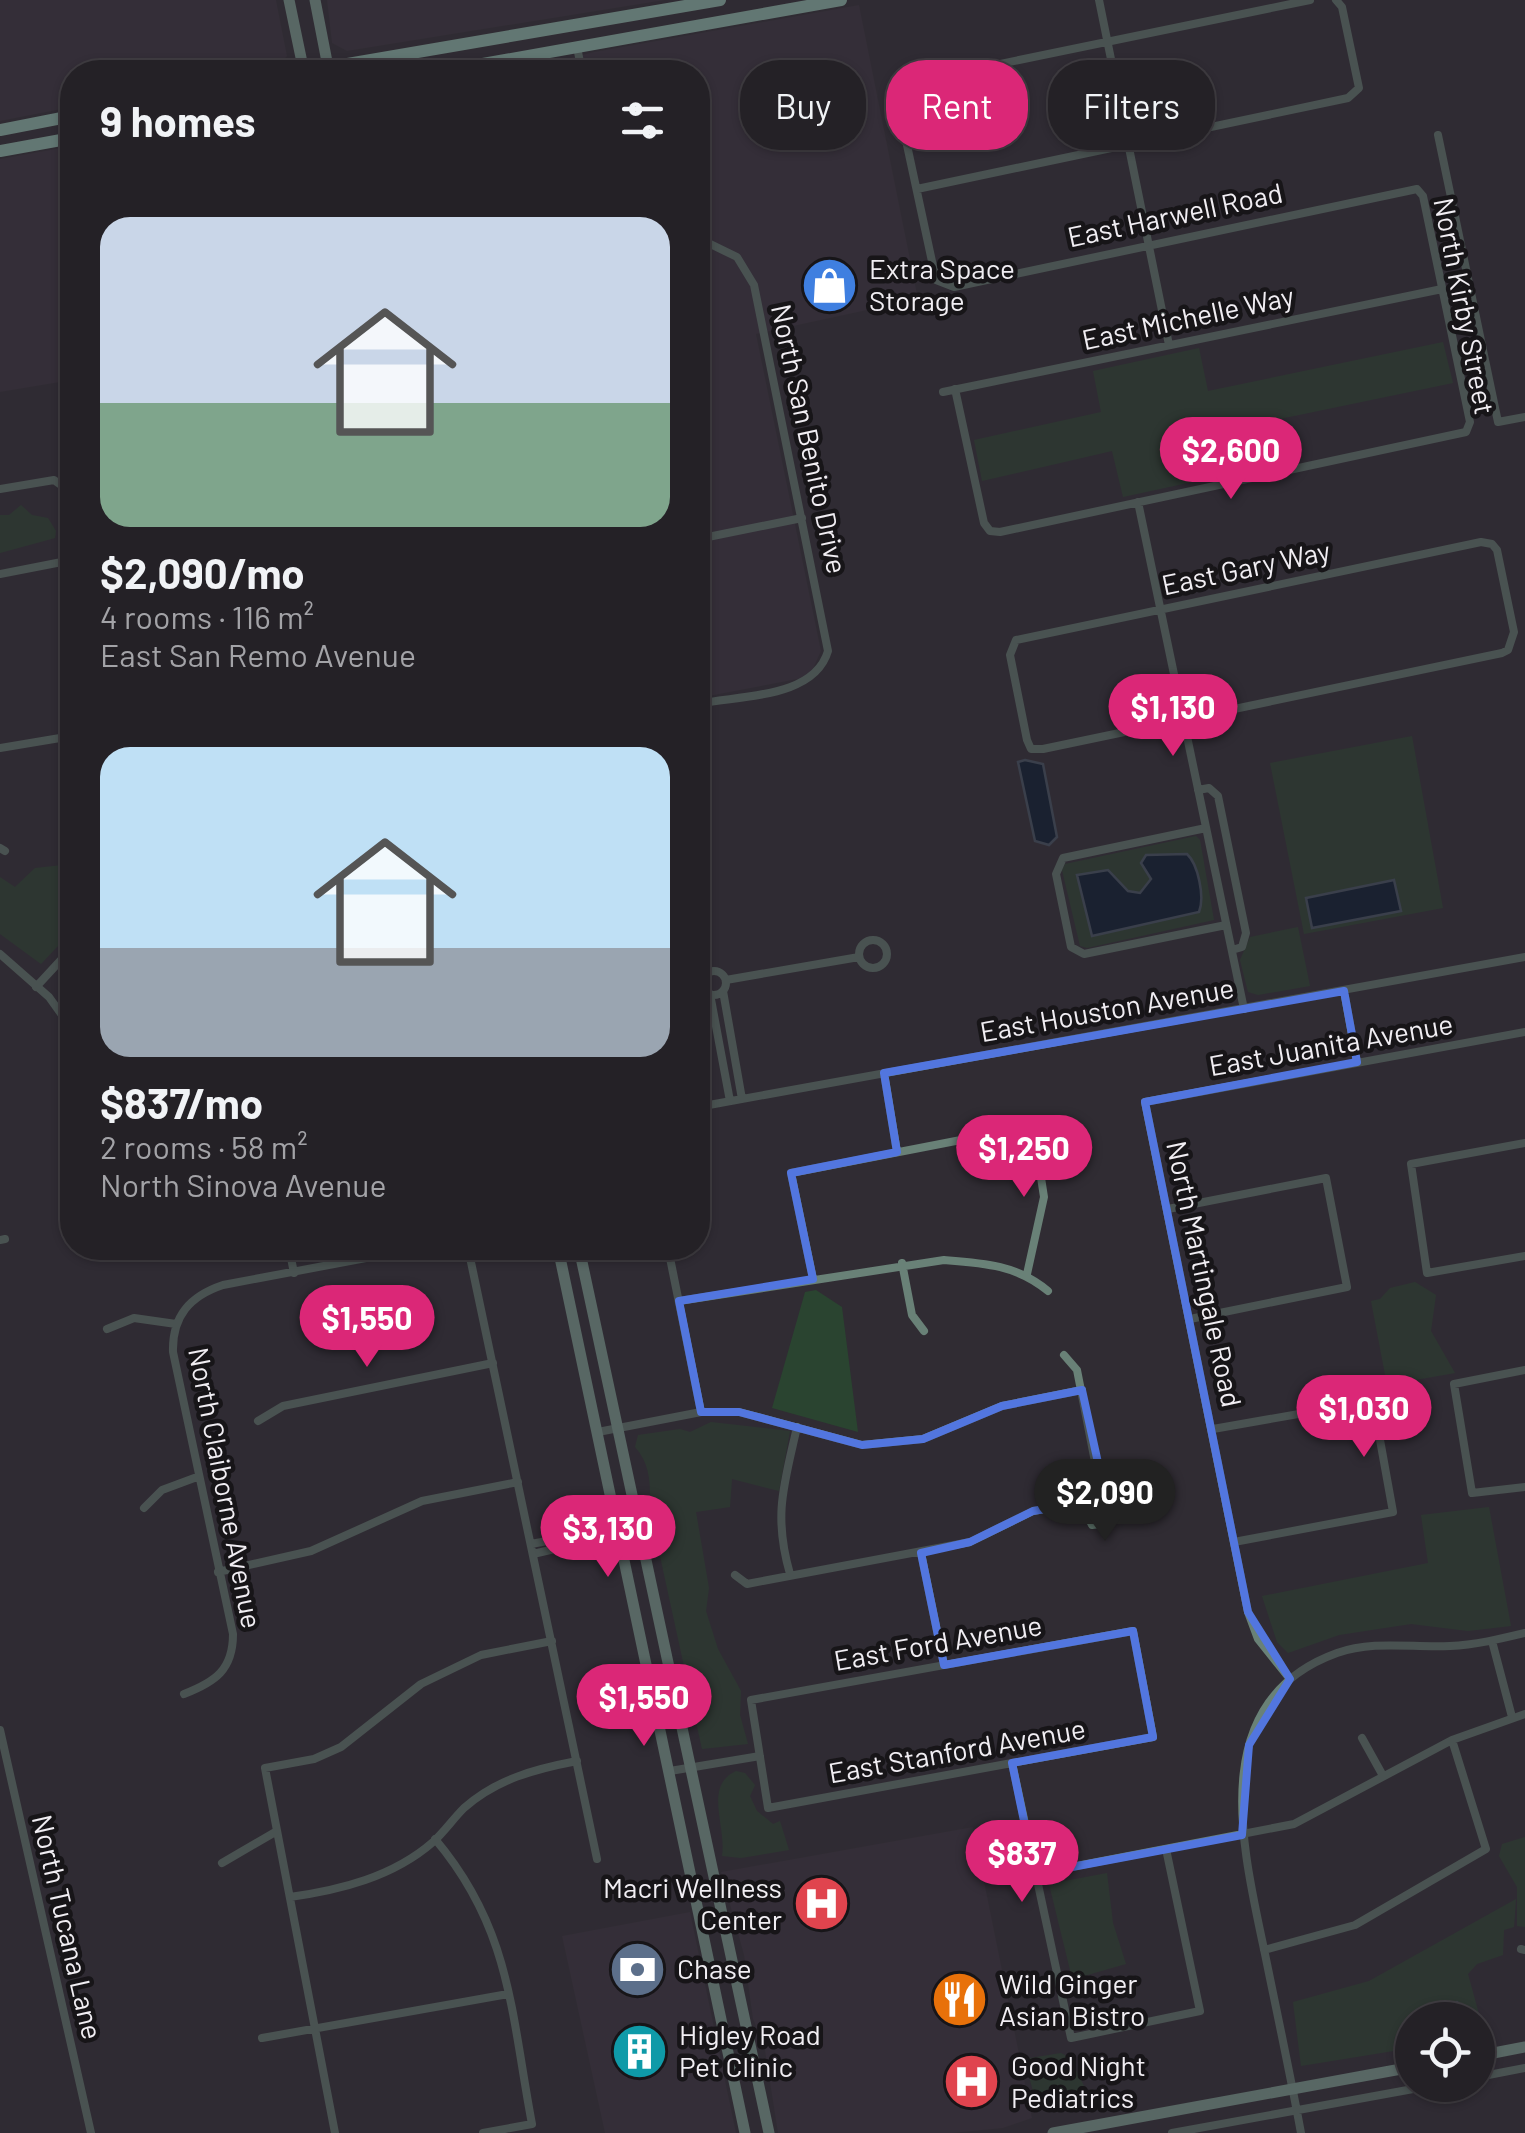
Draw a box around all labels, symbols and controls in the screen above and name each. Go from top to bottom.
chip: Buy [740,60,866,150]
chip: Rent [886,60,1028,150]
chip: Filters [1048,60,1215,150]
icon: filters [615,93,670,148]
text: 9 homes [100,95,256,145]
street label: East Harwell Road [1064,175,1285,253]
street label: North Kirby Street [1427,195,1503,417]
place label: Extra Space Storage [869,251,1015,317]
shop icon: Extra Space Storage [800,255,860,315]
street label: East Michelle Way [1079,278,1297,356]
icon: home [295,282,475,462]
street label: North San Benito Drive [765,301,855,577]
pin: $2,600 [1150,417,1312,502]
text: $2,600 [1182,430,1280,468]
street label: East Gary Way [1158,533,1333,601]
text: $2,090/mo [100,547,305,597]
text: 4 rooms · 116 m² [100,597,314,635]
text: East San Remo Avenue [100,635,416,673]
pin: $1,130 [1092,674,1254,759]
text: $1,130 [1131,687,1215,725]
icon: home [295,812,475,992]
street label: East Houston Avenue [977,970,1236,1048]
street label: East Juanita Avenue [1206,1006,1456,1082]
text: $837/mo [100,1077,263,1127]
pin: $1,250 [943,1115,1105,1200]
text: 2 rooms · 58 m² [100,1127,308,1165]
text: $1,250 [978,1128,1070,1166]
street label: North Martingale Road [1160,1138,1250,1410]
text: North Sinova Avenue [100,1165,386,1203]
pin: $1,550 [286,1285,448,1370]
text: $1,550 [322,1298,412,1336]
street label: North Claiborne Avenue [182,1344,270,1631]
pin: $1,030 [1283,1375,1445,1460]
text: $1,030 [1318,1388,1410,1426]
pin: $2,090 [1024,1459,1186,1544]
text: $2,090 [1056,1472,1154,1510]
pin: $3,130 [527,1495,689,1580]
text: $3,130 [563,1508,653,1546]
street label: East Ford Avenue [831,1607,1044,1677]
pin: $1,550 [563,1664,725,1749]
text: $1,550 [599,1677,689,1715]
street label: East Stanford Avenue [826,1711,1088,1789]
street label: North Tucana Lane [26,1811,110,2042]
pin: $837 [963,1820,1081,1905]
text: $837 [988,1833,1056,1871]
place label: Macri Wellness Center [603,1870,782,1936]
hospital icon: Macri Wellness Center [791,1874,851,1934]
bank icon: Chase [608,1939,668,1999]
place label: Chase [677,1951,752,1985]
place label: Wild Ginger Asian Bistro [999,1966,1145,2032]
restaurant icon: Wild Ginger Asian Bistro [930,1970,990,2030]
map controls [1395,2002,1495,2102]
button: locate [1395,2002,1495,2102]
place label: Higley Road Pet Clinic [679,2017,821,2083]
building icon: Higley Road Pet Clinic [610,2021,670,2081]
place label: Good Night Pediatrics [1011,2048,1146,2114]
hospital icon: Good Night Pediatrics [942,2052,1002,2112]

